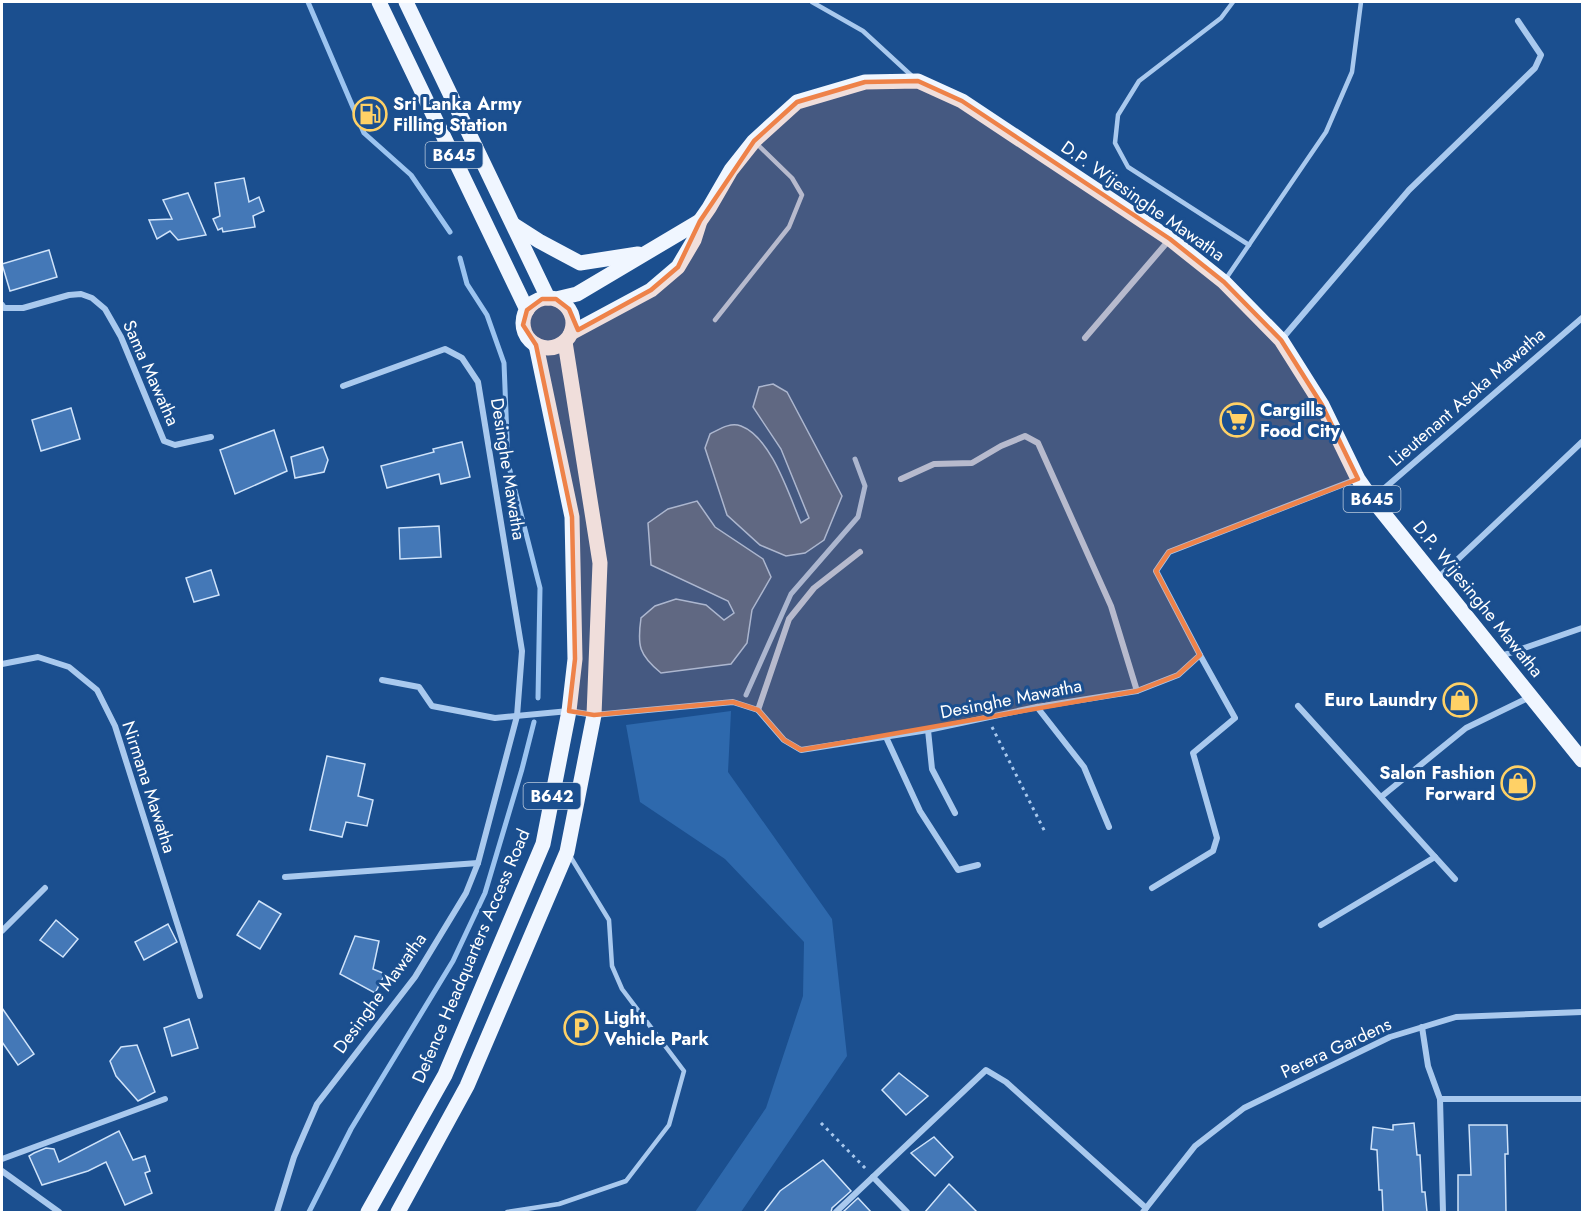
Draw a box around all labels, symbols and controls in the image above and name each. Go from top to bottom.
place label: Sri Lanka Army Filling Station [393,91,522,138]
fuel station icon: Sri Lanka Army Filling Station [352,96,388,132]
street label: D.P. Wijesinghe Mawatha [1056,134,1230,268]
road number: B645 [426,142,482,168]
street label: Sama Mawatha [116,316,186,430]
street label: Lieutenant Asoka Mawatha [1383,322,1551,472]
street label: Desinghe Mawatha [484,396,532,542]
place label: Cargills Food City [1260,397,1340,444]
supermarket icon: Cargills Food City [1219,402,1255,438]
road number: B645 [1344,486,1400,512]
street label: D.P. Wijesinghe Mawatha [1407,515,1549,683]
street label: Desinghe Mawatha [938,673,1084,725]
shop icon: Euro Laundry [1442,682,1478,718]
place label: Euro Laundry [1324,687,1438,713]
street label: Nirmana Mawatha [115,718,183,856]
place label: Salon Fashion Forward [1379,760,1495,807]
shop icon: Salon Fashion Forward [1500,765,1536,801]
road number: B642 [524,783,580,809]
street label: Defence Headquarters Access Road [406,825,536,1087]
street label: Desinghe Mawatha [327,927,433,1059]
place label: Light Vehicle Park [603,1005,710,1052]
parking icon: Light Vehicle Park [563,1010,599,1046]
street label: Perera Gardens [1277,1011,1395,1085]

